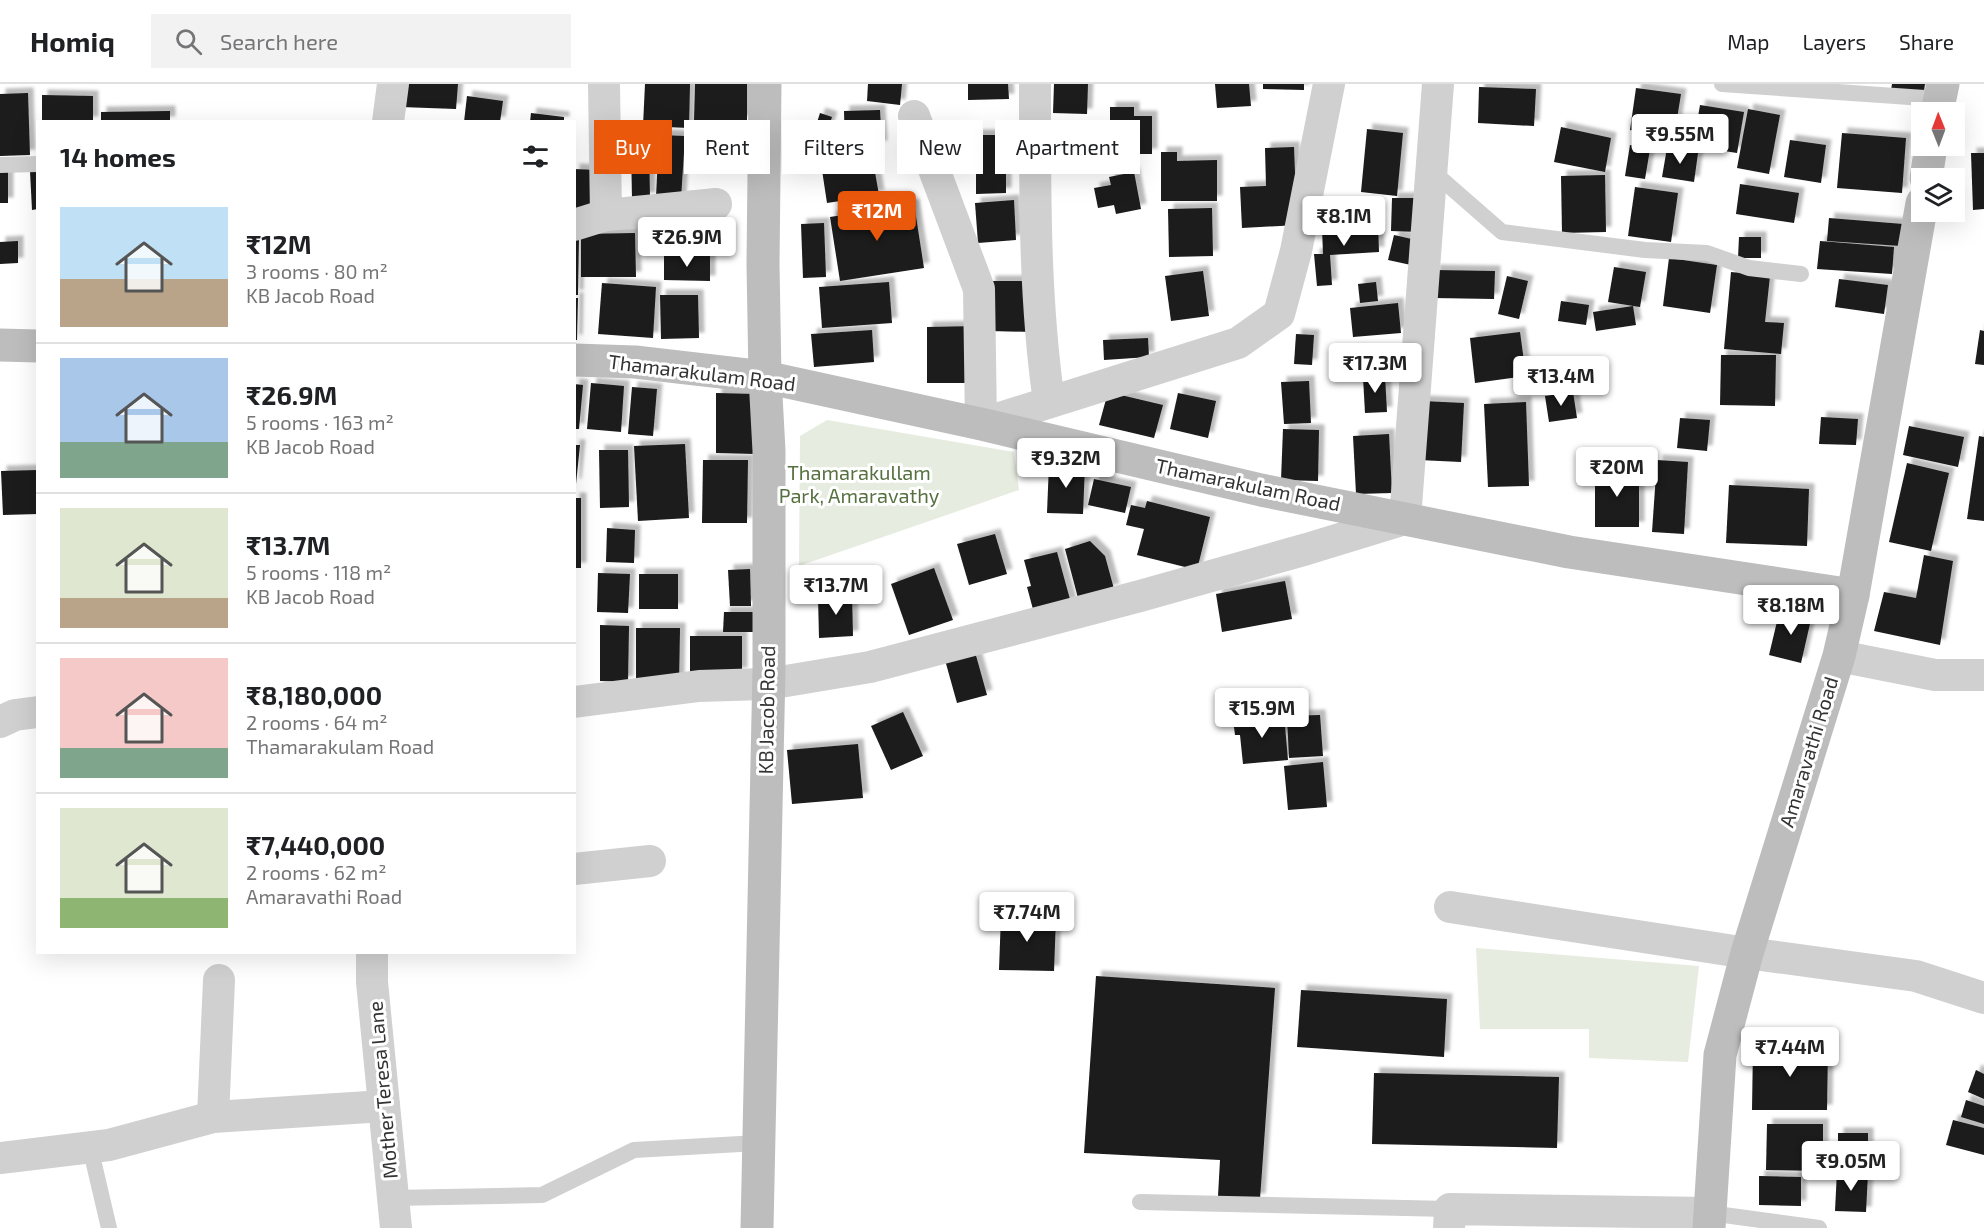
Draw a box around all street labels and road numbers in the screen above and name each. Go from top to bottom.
street label: Thamarakulam Road [607,349,797,395]
street label: Thamarakulam Road [1154,453,1343,515]
street label: KB Jacob Road [753,645,779,775]
street label: Amaravathi Road [1774,674,1842,830]
street label: Mother Teresa Lane [362,1000,402,1180]

